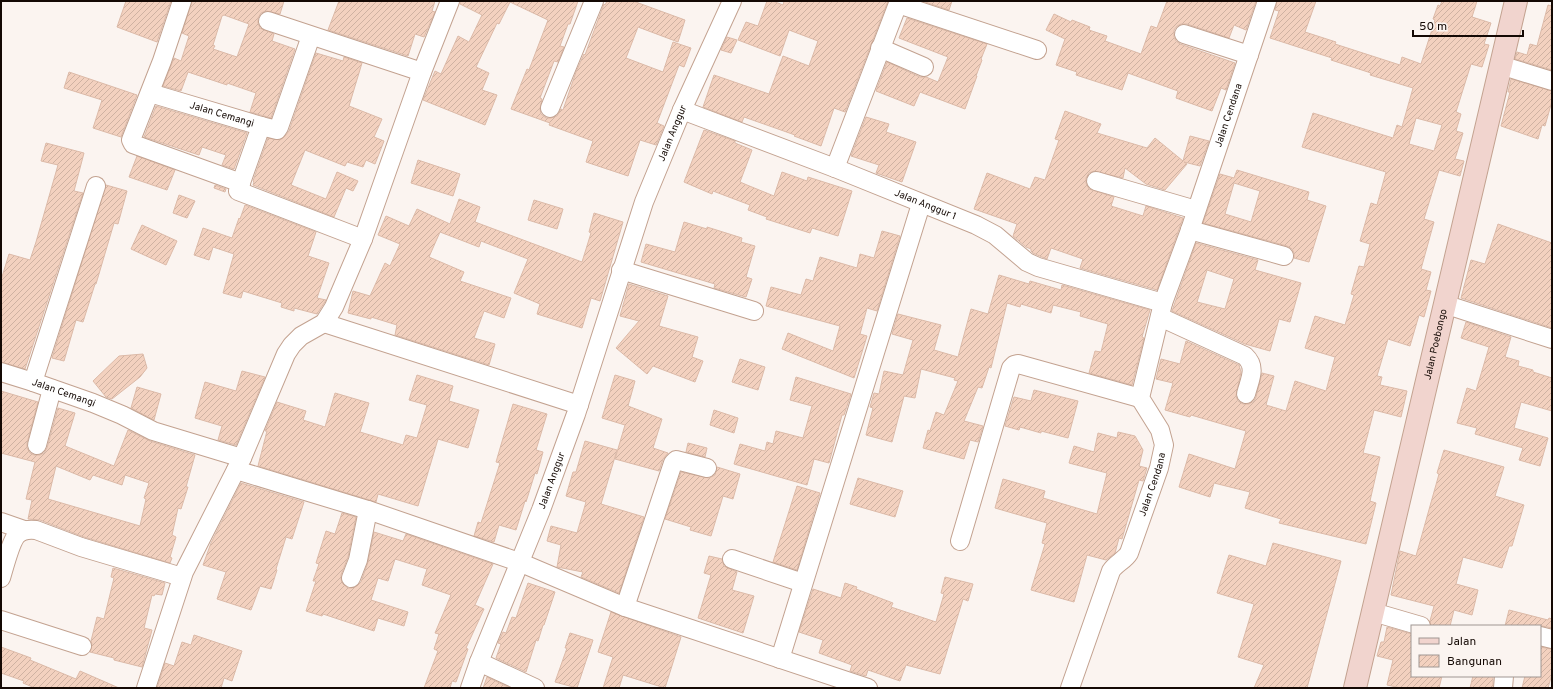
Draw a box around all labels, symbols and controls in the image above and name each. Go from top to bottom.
scale bar [1413,12,1523,38]
text: 50 m [1419,19,1447,35]
street label: Jalan Cendana [1212,82,1245,149]
street label: Jalan Cemangi [188,99,256,130]
street label: Jalan Anggur [655,103,690,163]
street label: Jalan Anggur 1 [892,186,958,223]
street label: Jalan Poebongo [1421,307,1450,381]
street label: Jalan Cemangi [30,376,98,410]
street label: Jalan Anggur [535,450,568,511]
street label: Jalan Cendana [1136,451,1169,518]
legend [1411,625,1541,677]
text: Jalan [1447,634,1476,650]
text: Bangunan [1447,654,1502,670]

